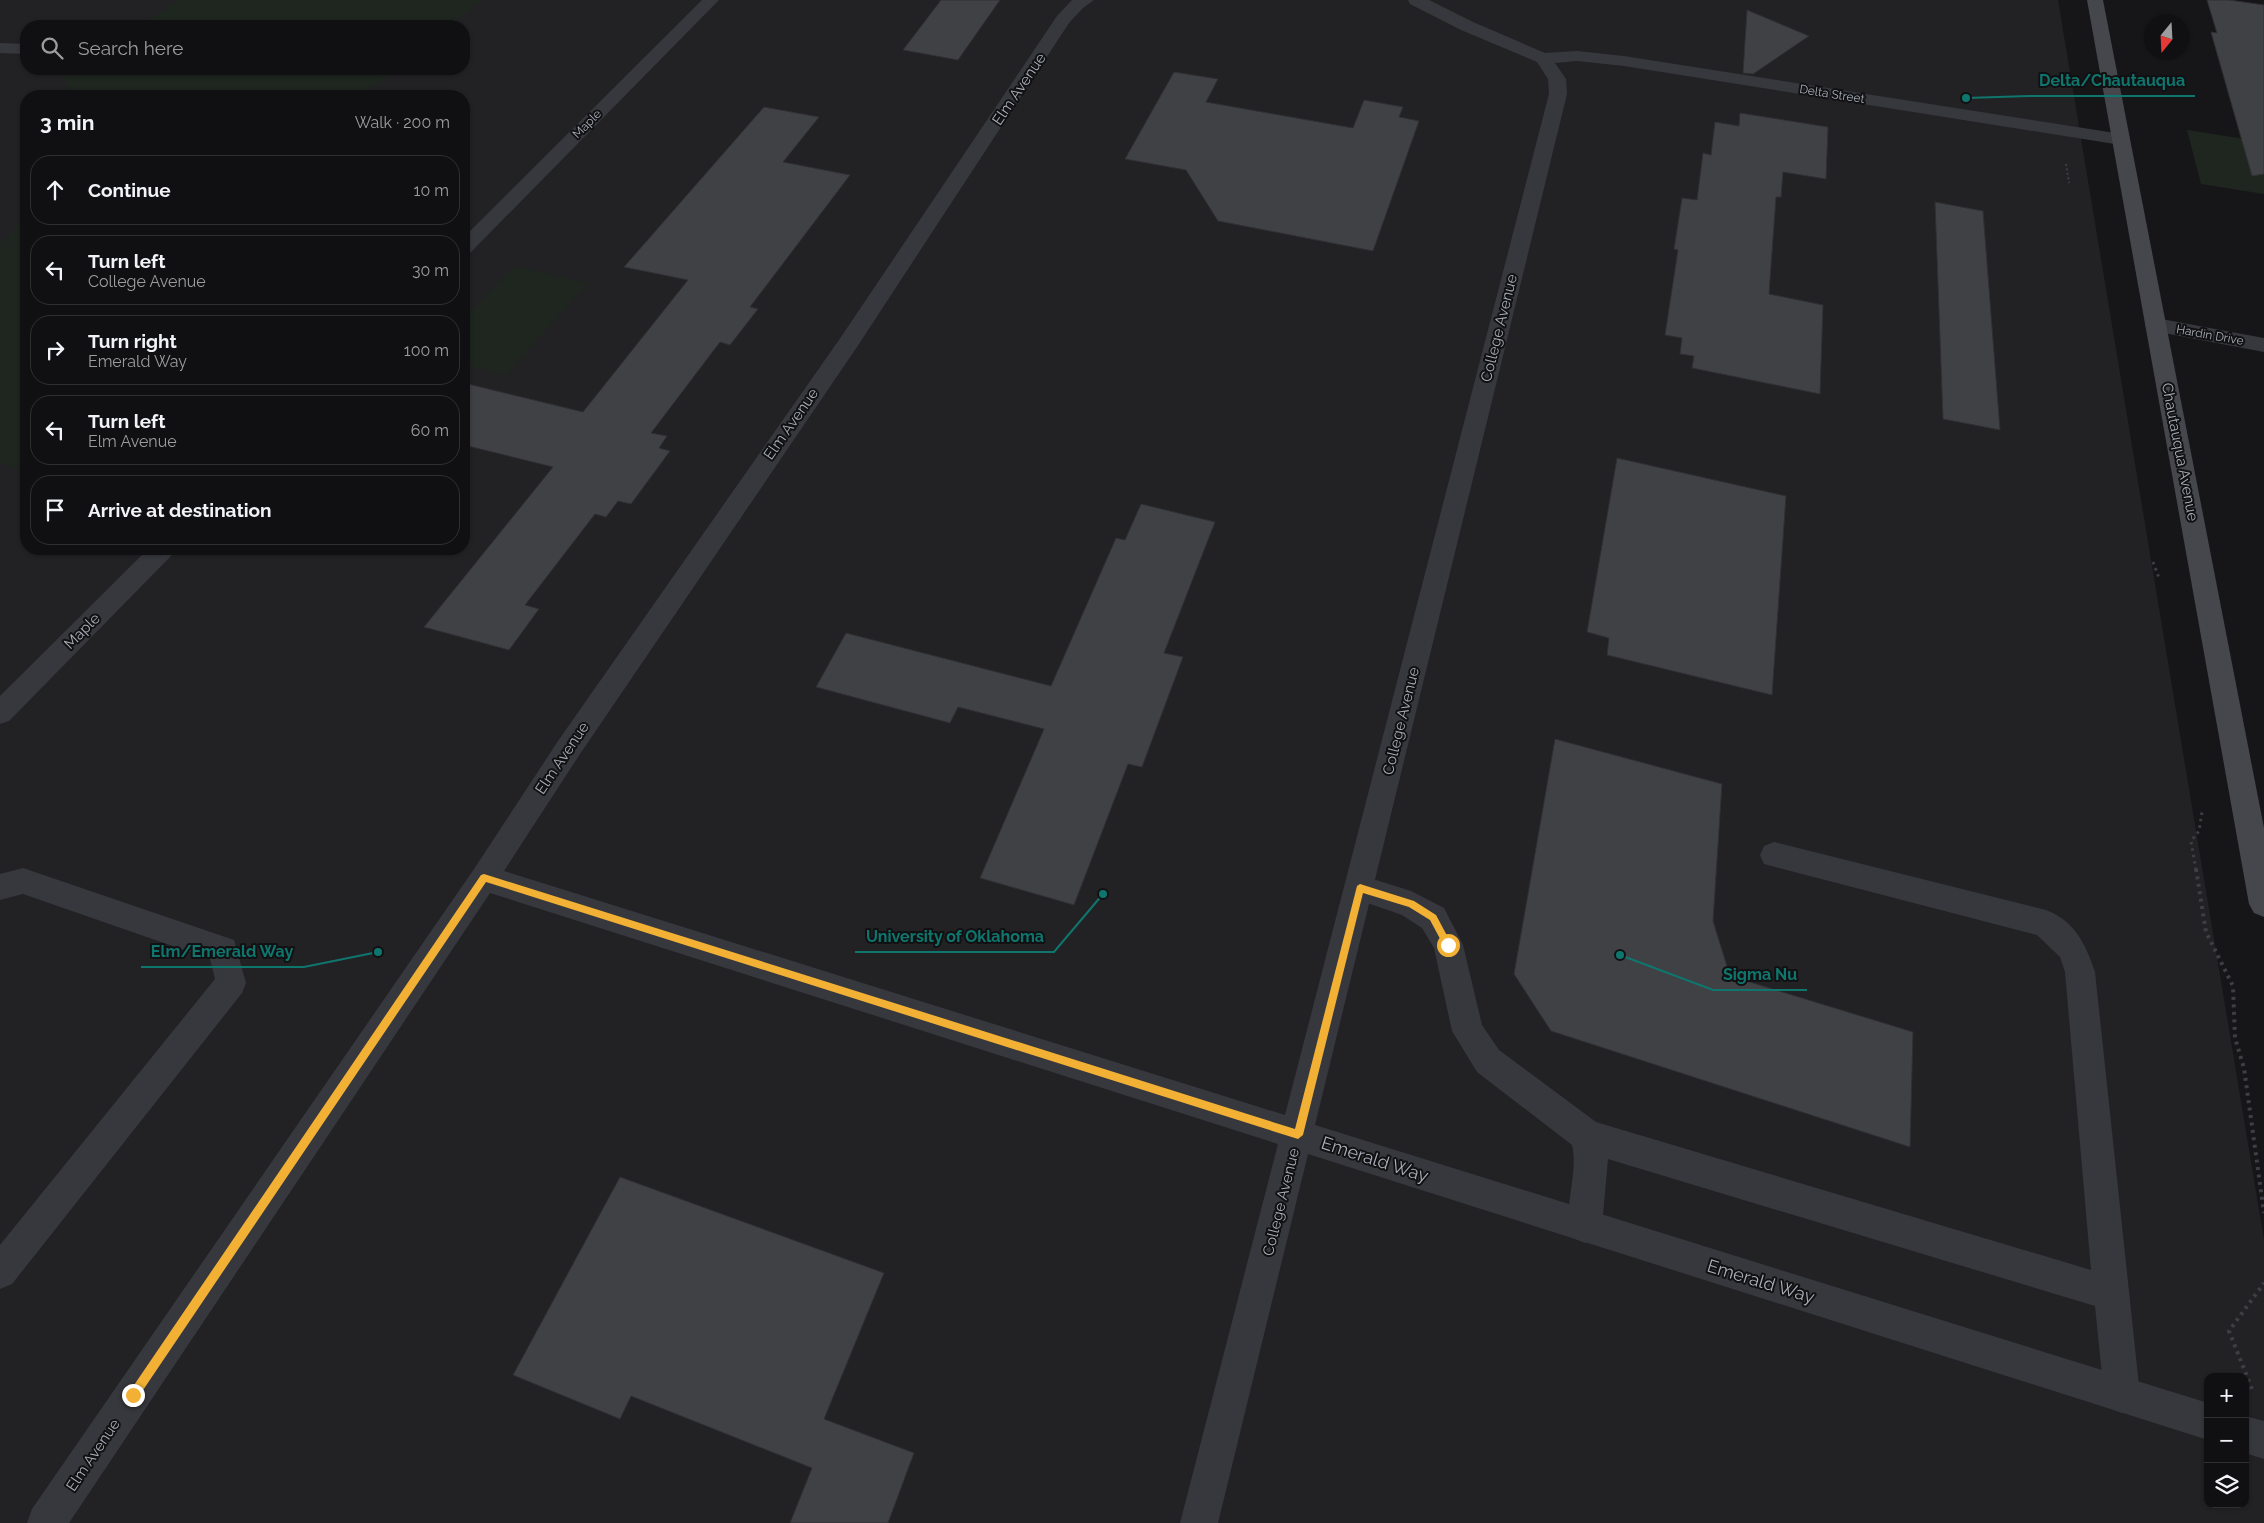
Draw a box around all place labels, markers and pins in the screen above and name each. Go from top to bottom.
callout: Delta/Chautauqua [2029,65,2195,96]
callout: University of Oklahoma [855,921,1054,952]
callout: Elm/Emerald Way [141,936,304,967]
callout: Sigma Nu [1713,959,1807,990]

